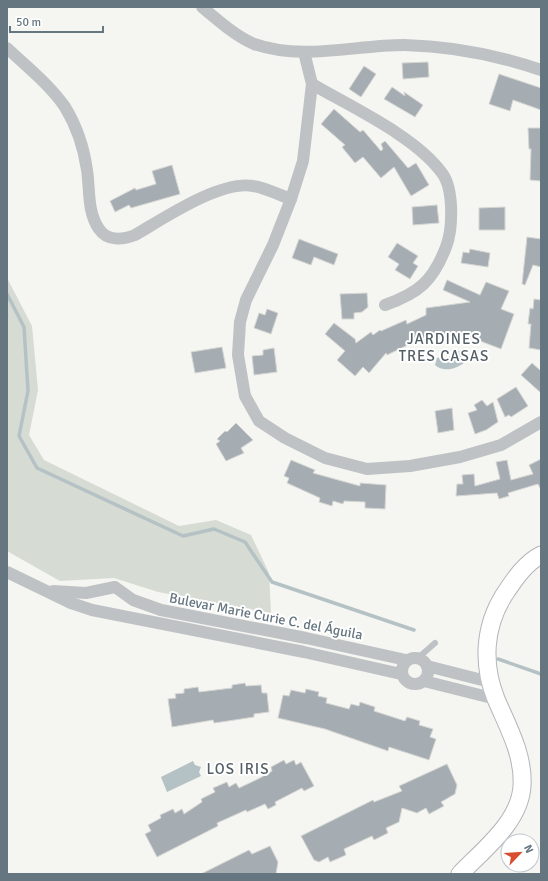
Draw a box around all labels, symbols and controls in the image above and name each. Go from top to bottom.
scale bar [10,8,103,34]
text: 50 m [16,15,41,30]
district label: JARDINES TRES CASAS [399,330,489,365]
street label: Bulevar Marie Curie C. del Águila [168,589,364,644]
district label: LOS IRIS [206,760,270,778]
north arrow [500,833,540,873]
text: N [521,843,536,855]

